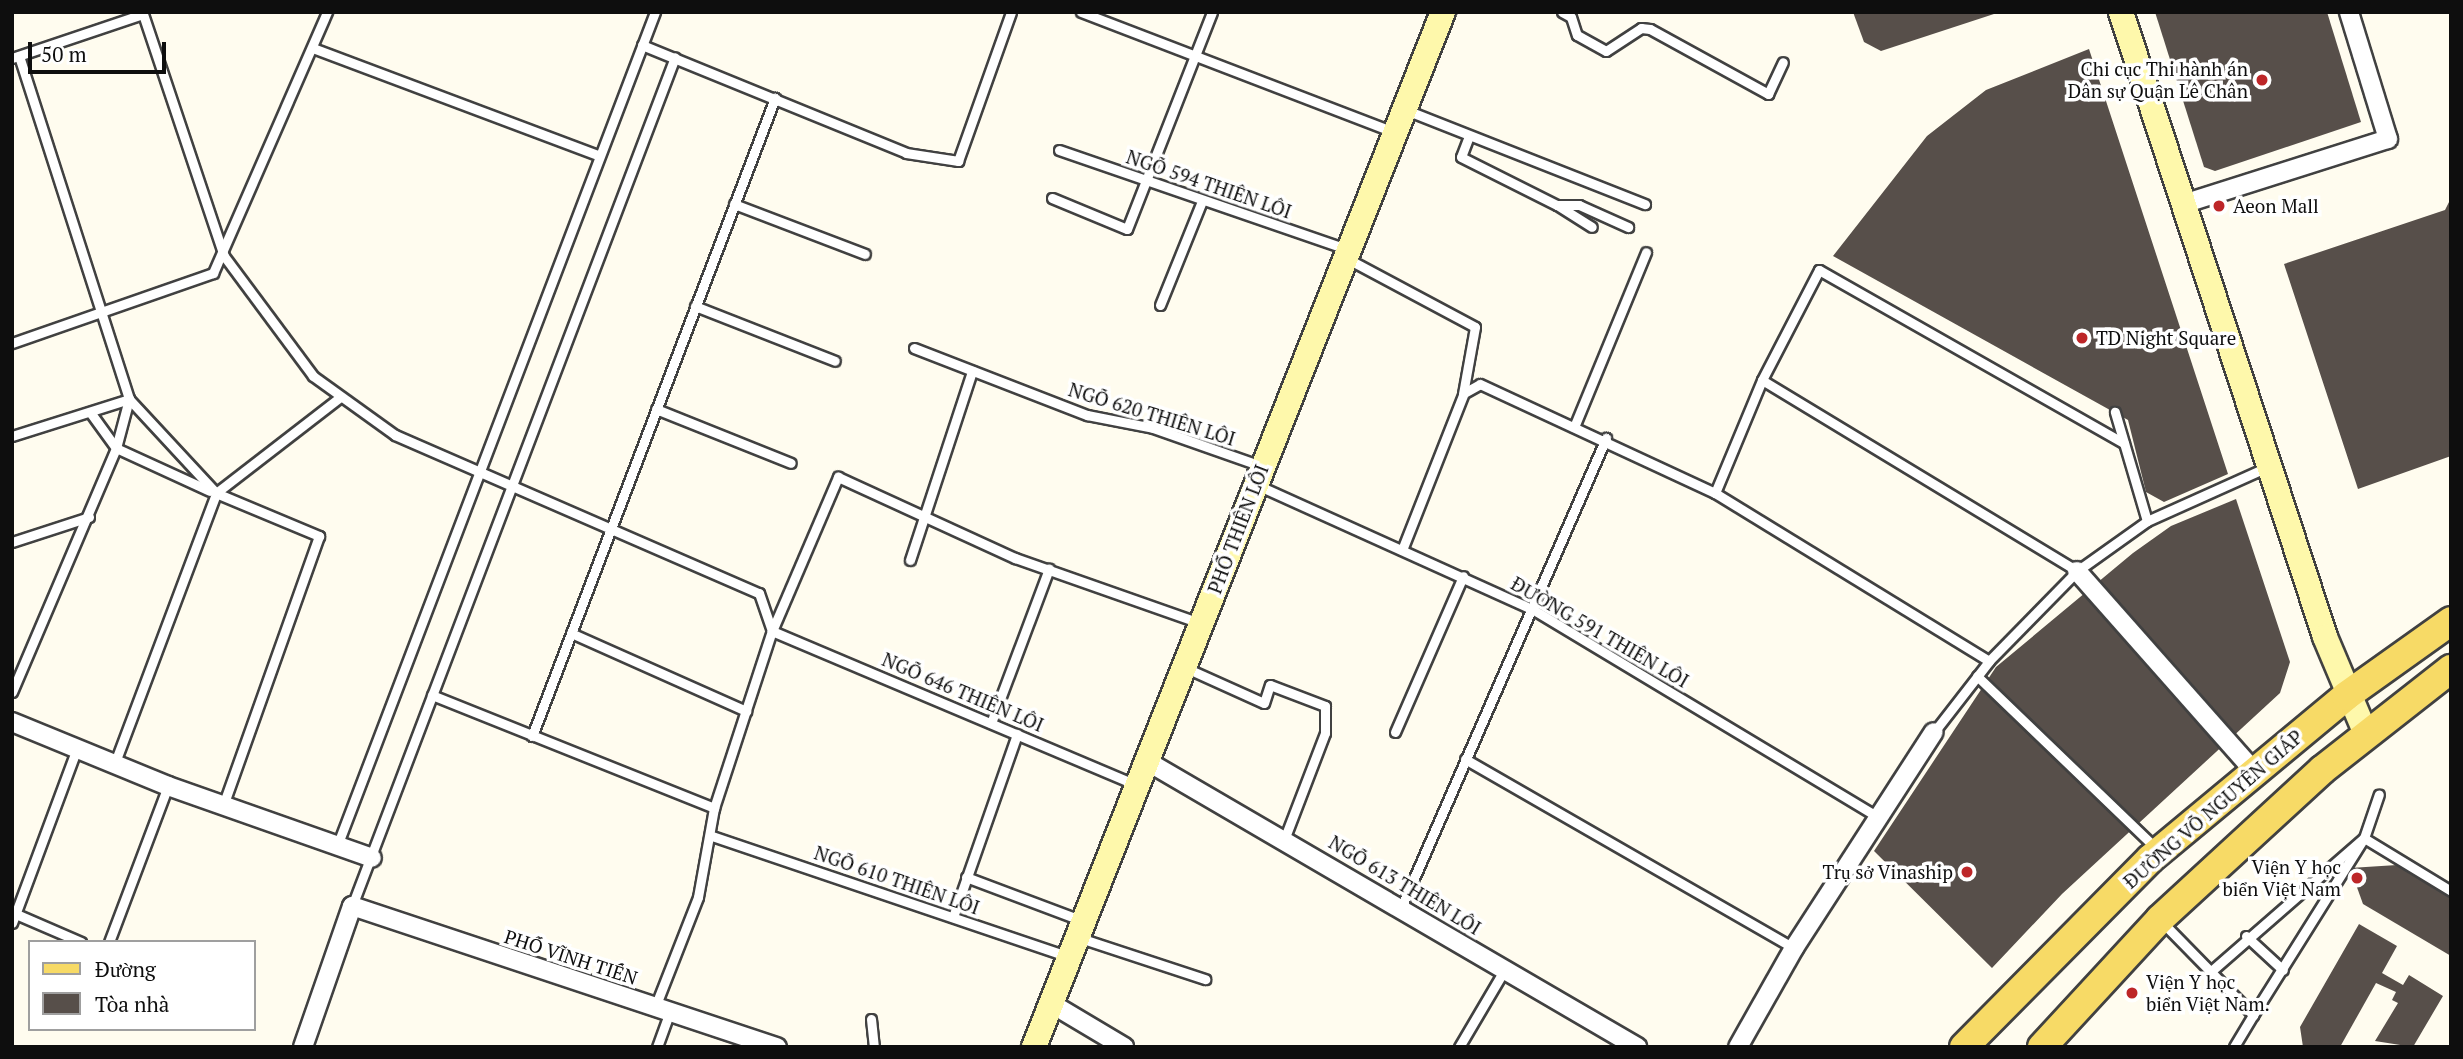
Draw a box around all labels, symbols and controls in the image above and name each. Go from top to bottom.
scale bar [32,28,170,72]
text: 50 m [41,40,87,68]
place label: Chi cục Thi hành án Dân sự Quận Lê Chân [2068,58,2248,102]
marker: Chi cục Thi hành án Dân sự Quận Lê Chân [2254,72,2270,88]
street label: NGÕ 594 THIÊN LÔI [1123,145,1295,223]
place label: Aeon Mall [2233,195,2319,217]
marker: Aeon Mall [2211,198,2227,214]
place label: TD Night Square [2096,327,2236,349]
marker: TD Night Square [2074,330,2090,346]
street label: NGÕ 620 THIÊN LÔI [1066,378,1238,450]
street label: PHỐ THIÊN LÔI [1203,461,1273,597]
street label: ĐƯỜNG 591 THIÊN LÔI [1507,572,1693,692]
street label: NGÕ 646 THIÊN LÔI [879,648,1047,736]
street label: ĐƯỜNG VÕ NGUYÊN GIÁP [2119,725,2307,893]
street label: NGÕ 613 THIÊN LÔI [1325,831,1485,939]
street label: NGÕ 610 THIÊN LÔI [811,841,983,919]
place label: Viện Y học biển Việt Nam [2222,856,2341,900]
place label: Trụ sở Vinaship [1822,861,1953,883]
marker: Trụ sở Vinaship [1959,864,1975,880]
marker: Viện Y học biển Việt Nam [2347,868,2367,888]
street label: PHỐ VĨNH TIẾN [501,925,641,989]
legend [28,940,256,1031]
text: Đường [95,955,156,983]
place label: Viện Y học biển Việt Nam. [2146,971,2270,1015]
marker: Viện Y học biển Việt Nam. [2124,985,2140,1001]
text: Tòa nhà [95,990,169,1018]

